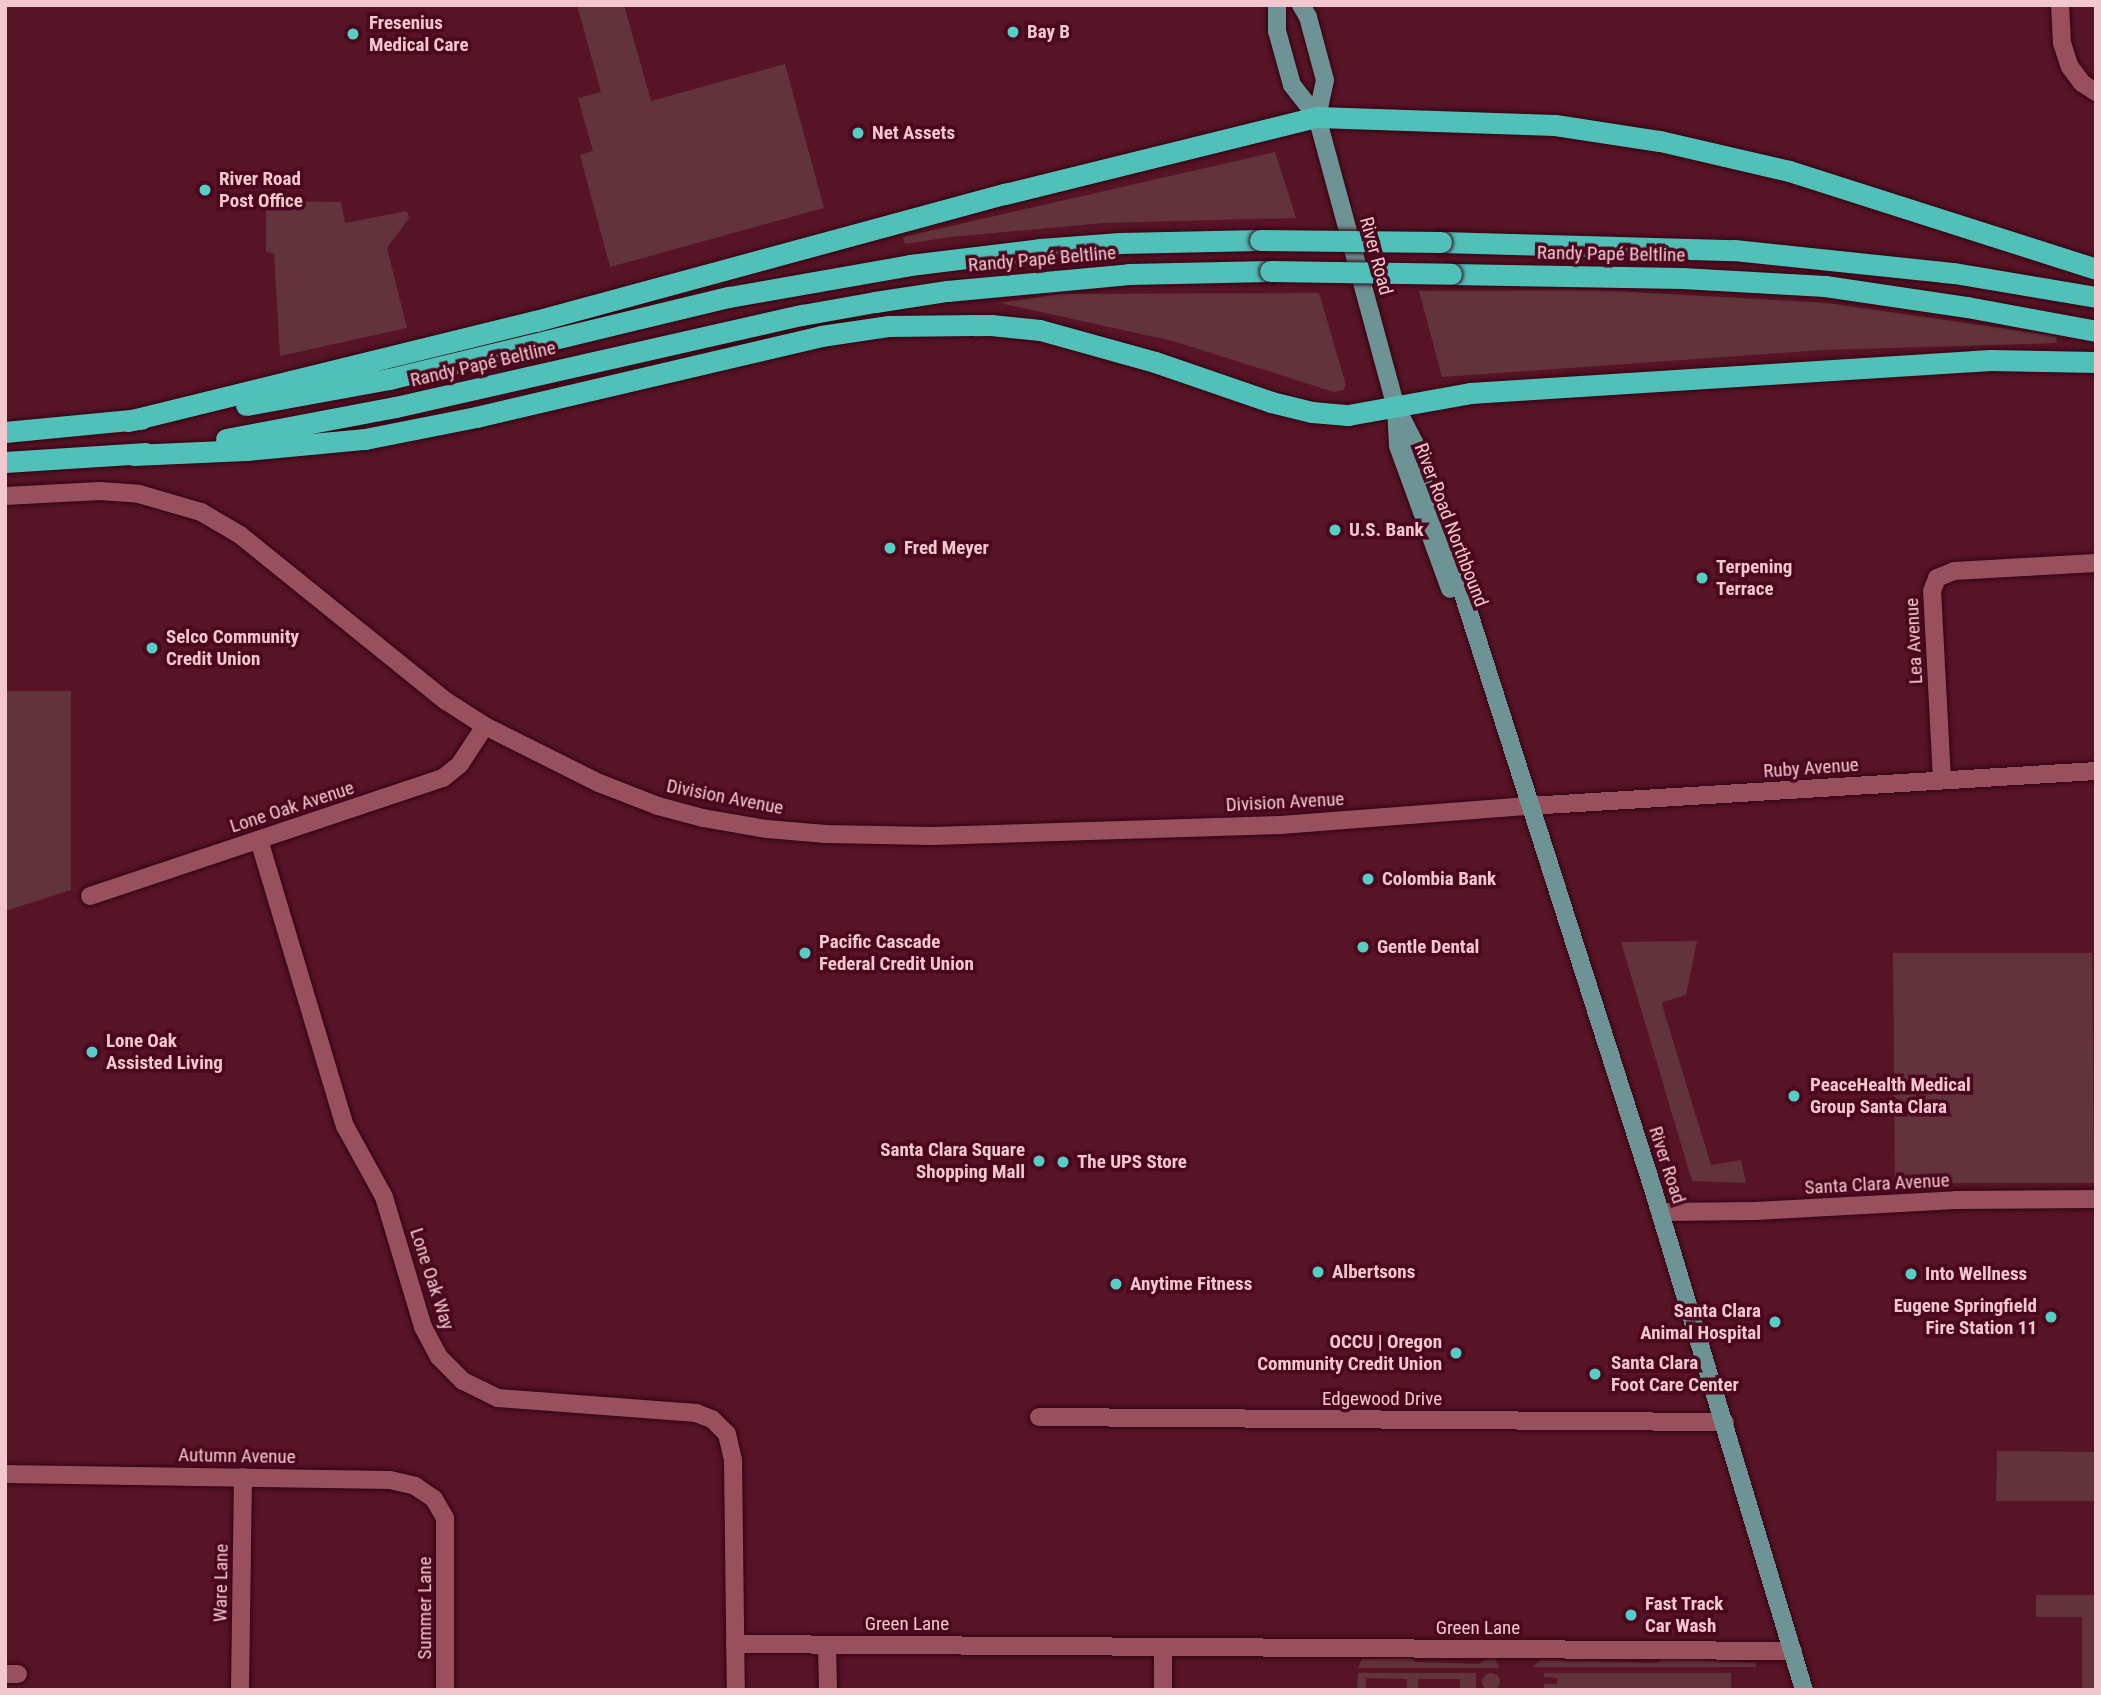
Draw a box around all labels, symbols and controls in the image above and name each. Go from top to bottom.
place label: Fresenius Medical Care [369,12,469,56]
place label: Bay B [1027,21,1070,43]
marker: Fresenius Medical Care [343,24,363,44]
marker: Bay B [1005,24,1021,40]
place label: Net Assets [872,122,955,144]
marker: Net Assets [850,125,866,141]
place label: River Road Post Office [219,168,303,212]
marker: River Road Post Office [197,182,213,198]
street label: River Road [1355,215,1397,297]
street label: Randy Papé Beltline [967,241,1117,277]
street label: Randy Papé Beltline [1537,241,1685,267]
street label: Randy Papé Beltline [408,336,558,392]
street label: River Road Northbound [1409,440,1493,610]
place label: U.S. Bank [1349,519,1424,541]
marker: U.S. Bank [1327,522,1343,538]
place label: Fred Meyer [904,537,989,559]
marker: Fred Meyer [882,540,898,556]
place label: Terpening Terrace [1716,556,1792,600]
marker: Terpening Terrace [1694,570,1710,586]
street label: Lea Avenue [1900,597,1928,685]
place label: Selco Community Credit Union [166,626,299,670]
marker: Selco Community Credit Union [144,640,160,656]
street label: Ruby Avenue [1763,753,1859,783]
street label: Division Avenue [665,775,785,819]
street label: Lone Oak Avenue [227,776,357,838]
street label: Division Avenue [1225,788,1345,816]
place label: Colombia Bank [1382,868,1496,890]
marker: Colombia Bank [1360,871,1376,887]
place label: Pacific Cascade Federal Credit Union [819,931,974,975]
place label: Gentle Dental [1377,936,1479,958]
marker: Gentle Dental [1355,939,1371,955]
marker: Pacific Cascade Federal Credit Union [797,945,813,961]
place label: Lone Oak Assisted Living [106,1030,223,1074]
marker: Lone Oak Assisted Living [84,1044,100,1060]
place label: PeaceHealth Medical Group Santa Clara [1810,1074,1971,1118]
marker: PeaceHealth Medical Group Santa Clara [1784,1086,1804,1106]
street label: River Road [1644,1124,1690,1206]
place label: Santa Clara Square Shopping Mall [880,1139,1025,1183]
place label: The UPS Store [1077,1151,1187,1173]
marker: Santa Clara Square Shopping Mall [1031,1153,1047,1169]
marker: The UPS Store [1055,1154,1071,1170]
street label: Santa Clara Avenue [1804,1169,1950,1199]
street label: Lone Oak Way [405,1225,459,1333]
place label: Albertsons [1332,1261,1415,1283]
place label: Into Wellness [1925,1263,2027,1285]
marker: Albertsons [1310,1264,1326,1280]
marker: Into Wellness [1903,1266,1919,1282]
place label: Anytime Fitness [1130,1273,1252,1295]
marker: Anytime Fitness [1108,1276,1124,1292]
place label: Eugene Springfield Fire Station 11 [1894,1295,2037,1339]
place label: Santa Clara Animal Hospital [1640,1300,1761,1344]
marker: Eugene Springfield Fire Station 11 [2043,1309,2059,1325]
marker: Santa Clara Animal Hospital [1767,1314,1783,1330]
place label: OCCU | Oregon Community Credit Union [1257,1331,1442,1375]
marker: OCCU | Oregon Community Credit Union [1448,1345,1464,1361]
place label: Santa Clara Foot Care Center [1611,1352,1739,1396]
marker: Santa Clara Foot Care Center [1585,1364,1605,1384]
street label: Edgewood Drive [1322,1388,1442,1410]
street label: Autumn Avenue [178,1444,296,1468]
street label: Ware Lane [209,1544,233,1622]
street label: Summer Lane [414,1557,436,1659]
place label: Fast Track Car Wash [1645,1593,1724,1637]
marker: Fast Track Car Wash [1623,1607,1639,1623]
street label: Green Lane [865,1613,949,1635]
street label: Green Lane [1436,1617,1520,1639]

